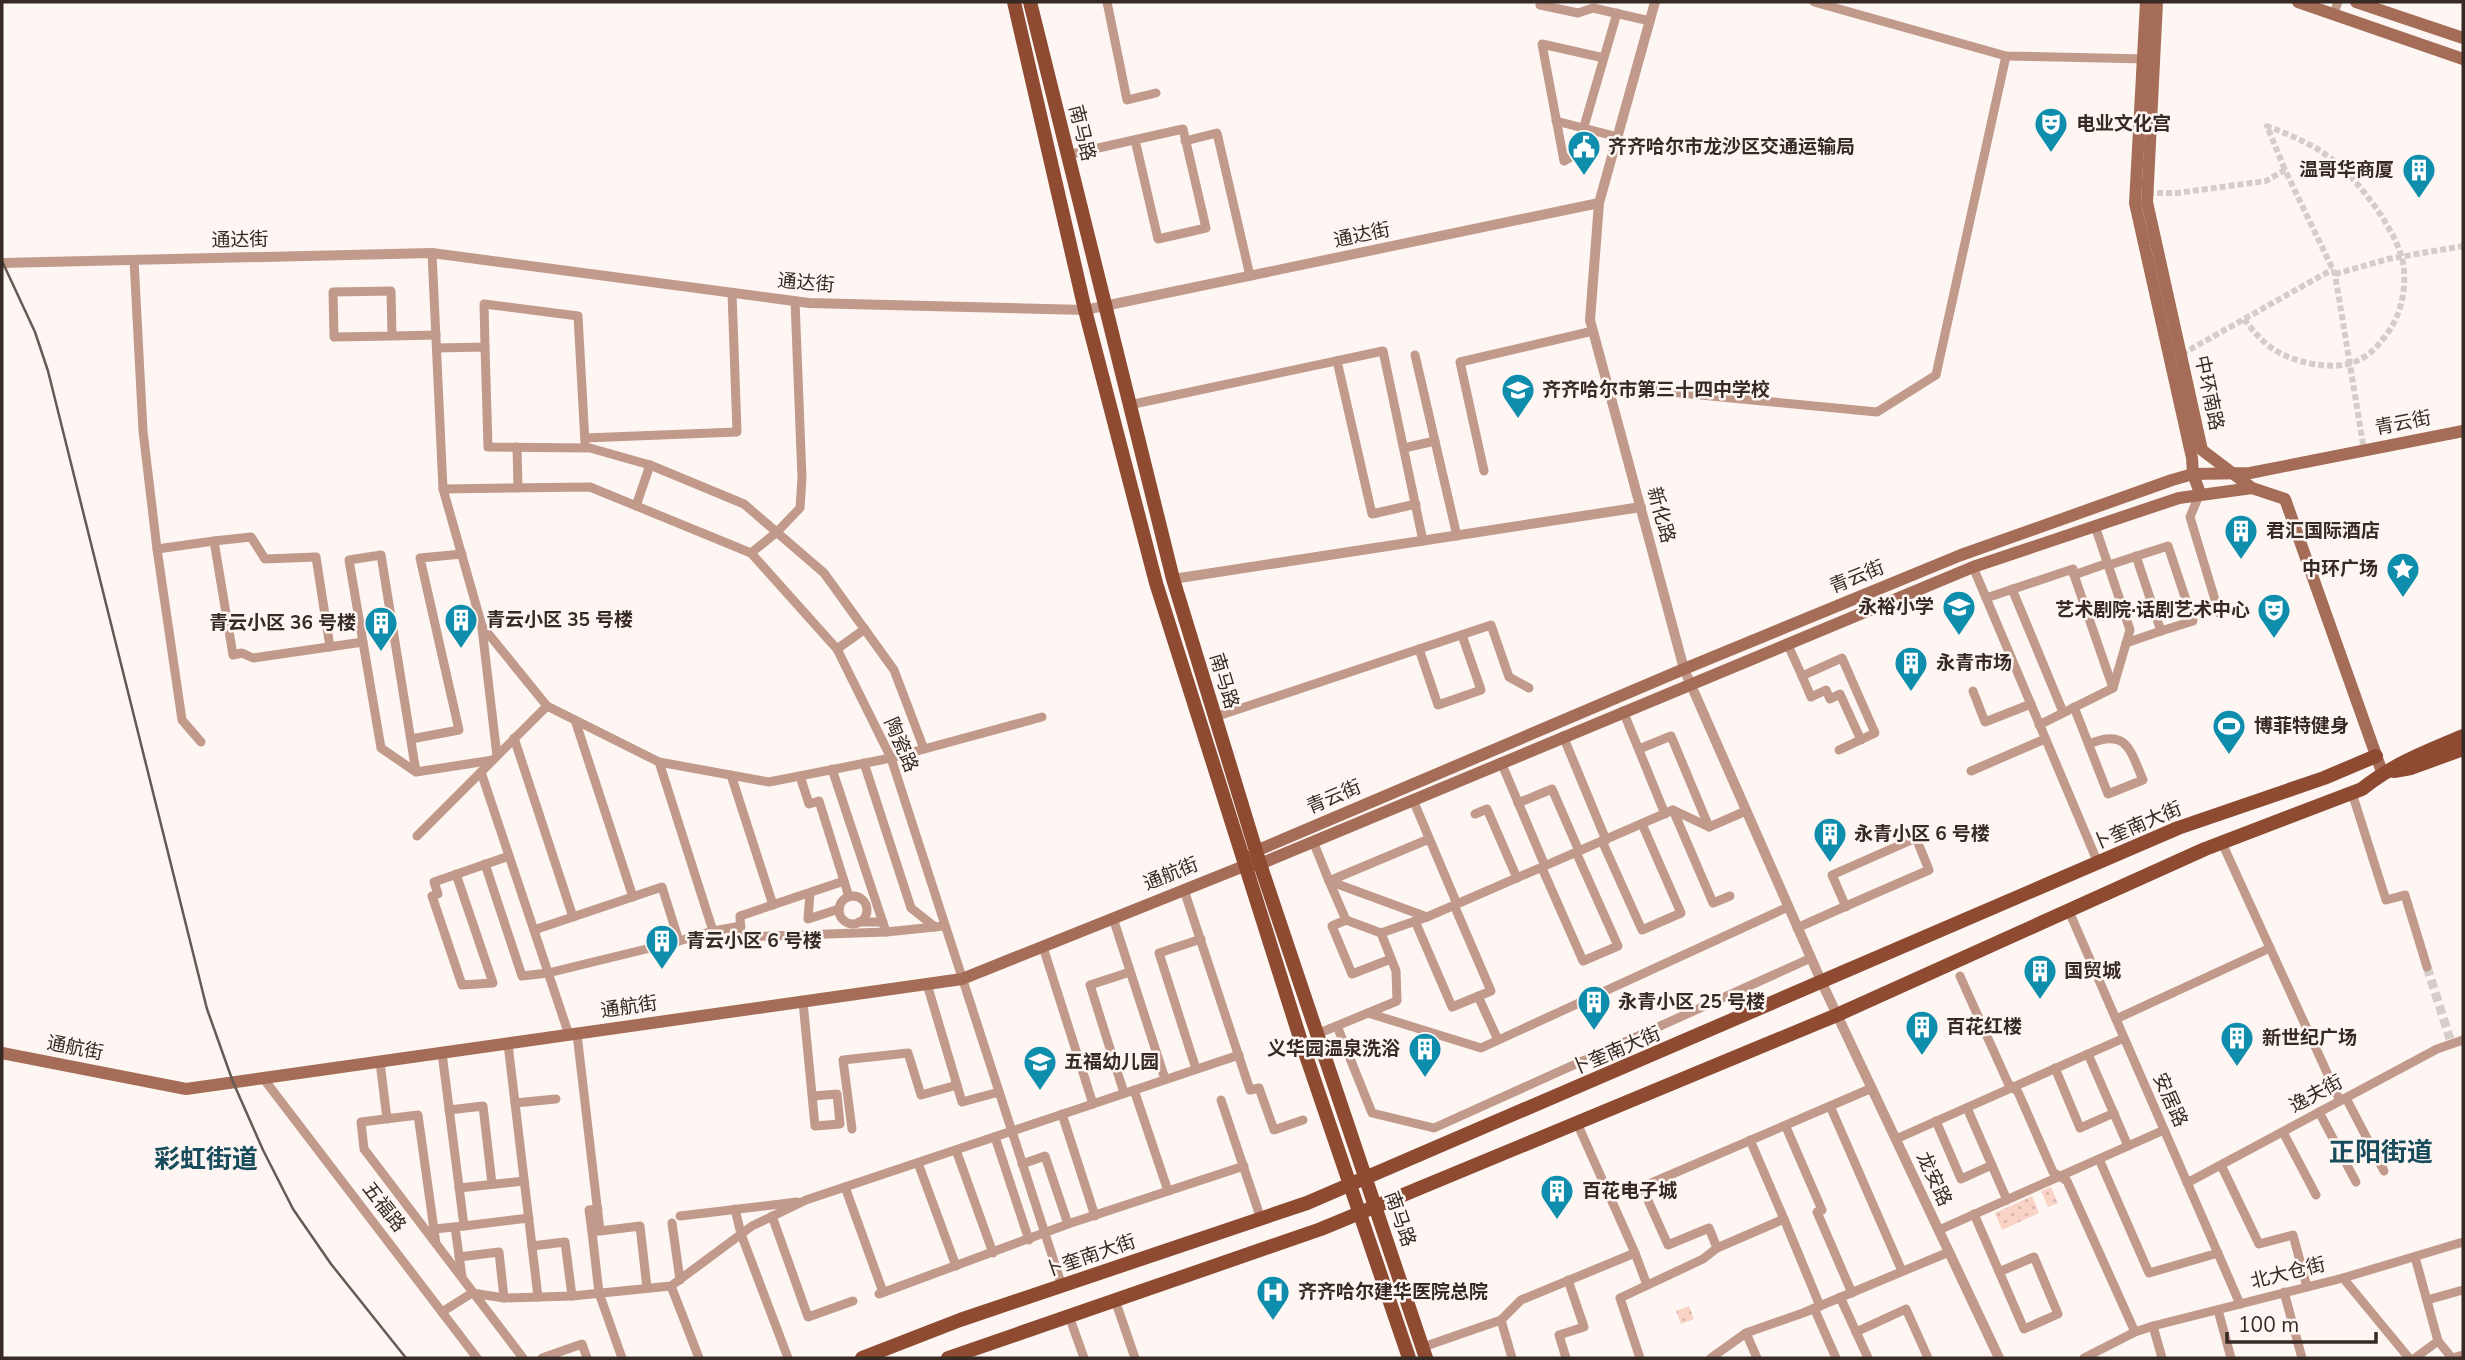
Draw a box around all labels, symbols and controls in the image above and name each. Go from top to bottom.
street label: 南马路 [1062,102,1102,164]
theatre icon: 电业文化宫 [2032,105,2070,154]
place label: 电业文化宫 [2076,111,2171,137]
public building icon: 齐齐哈尔市龙沙区交通运输局 [1565,128,1603,177]
place label: 齐齐哈尔市龙沙区交通运输局 [1608,134,1855,160]
building icon: 温哥华商厦 [2400,151,2438,200]
place label: 温哥华商厦 [2299,157,2394,183]
street label: 通达街 [1331,216,1393,254]
street label: 通达街 [211,227,269,253]
street label: 通达街 [776,268,836,298]
street label: 中环南路 [2188,353,2230,433]
school or university icon: 齐齐哈尔市第三十四中学校 [1499,371,1537,420]
place label: 齐齐哈尔市第三十四中学校 [1542,377,1770,403]
street label: 青云街 [2373,405,2433,441]
street label: 新化路 [1641,484,1681,546]
building icon: 君汇国际酒店 [2222,512,2260,561]
place label: 君汇国际酒店 [2266,518,2380,544]
place icon: 中环广场 [2384,550,2422,599]
street label: 青云街 [1826,554,1888,600]
place label: 中环广场 [2302,556,2378,582]
school or university icon: 永裕小学 [1940,588,1978,637]
theatre icon: 艺术剧院·话剧艺术中心 [2255,591,2293,640]
place label: 永裕小学 [1858,594,1934,620]
place label: 艺术剧院·话剧艺术中心 [2055,597,2250,623]
building icon: 青云小区 35 号楼 [442,601,480,650]
building icon: 青云小区 36 号楼 [362,604,400,653]
place label: 青云小区 35 号楼 [486,607,633,633]
place label: 青云小区 36 号楼 [209,610,356,636]
building icon: 永青市场 [1892,644,1930,693]
street label: 南马路 [1203,650,1245,712]
place label: 永青市场 [1936,650,2012,676]
sports icon: 博菲特健身 [2210,707,2248,756]
place label: 博菲特健身 [2254,713,2349,739]
street label: 陶瓷路 [878,714,924,776]
street label: 青云街 [1303,774,1365,820]
street label: 卜奎南大街 [2088,795,2186,857]
building icon: 永青小区 6 号楼 [1811,815,1849,864]
place label: 永青小区 6 号楼 [1854,821,1990,847]
street label: 通航街 [1140,851,1202,897]
building icon: 青云小区 6 号楼 [643,922,681,971]
place label: 青云小区 6 号楼 [686,928,822,954]
building icon: 国贸城 [2021,952,2059,1001]
place label: 国贸城 [2064,958,2121,984]
building icon: 永青小区 25 号楼 [1575,983,1613,1032]
place label: 永青小区 25 号楼 [1618,989,1765,1015]
street label: 通航街 [599,990,659,1024]
building icon: 百花红楼 [1903,1008,1941,1057]
place label: 百花红楼 [1946,1014,2022,1040]
building icon: 新世纪广场 [2218,1019,2256,1068]
street label: 卜奎南大街 [1567,1020,1665,1082]
place label: 新世纪广场 [2262,1025,2357,1051]
street label: 通航街 [45,1030,105,1066]
building icon: 义华园温泉洗浴 [1406,1030,1444,1079]
place label: 义华园温泉洗浴 [1267,1036,1400,1062]
school or university icon: 五福幼儿园 [1021,1043,1059,1092]
place label: 五福幼儿园 [1064,1049,1159,1075]
street label: 安居路 [2147,1069,2193,1131]
street label: 逸夫街 [2285,1069,2347,1119]
district label: 正阳街道 [2329,1135,2433,1170]
district label: 彩虹街道 [154,1142,258,1177]
street label: 龙安路 [1910,1148,1958,1210]
building icon: 百花电子城 [1538,1172,1576,1221]
street label: 五福路 [356,1177,412,1237]
place label: 百花电子城 [1582,1178,1677,1204]
street label: 南马路 [1378,1188,1422,1250]
street label: 卜奎南大街 [1041,1228,1139,1284]
street label: 北大仓街 [2248,1251,2328,1295]
hospital icon: 齐齐哈尔建华医院总院 [1254,1273,1292,1322]
place label: 齐齐哈尔建华医院总院 [1298,1279,1488,1305]
scale bar [2227,1300,2376,1344]
text: 100 m [2238,1311,2299,1339]

